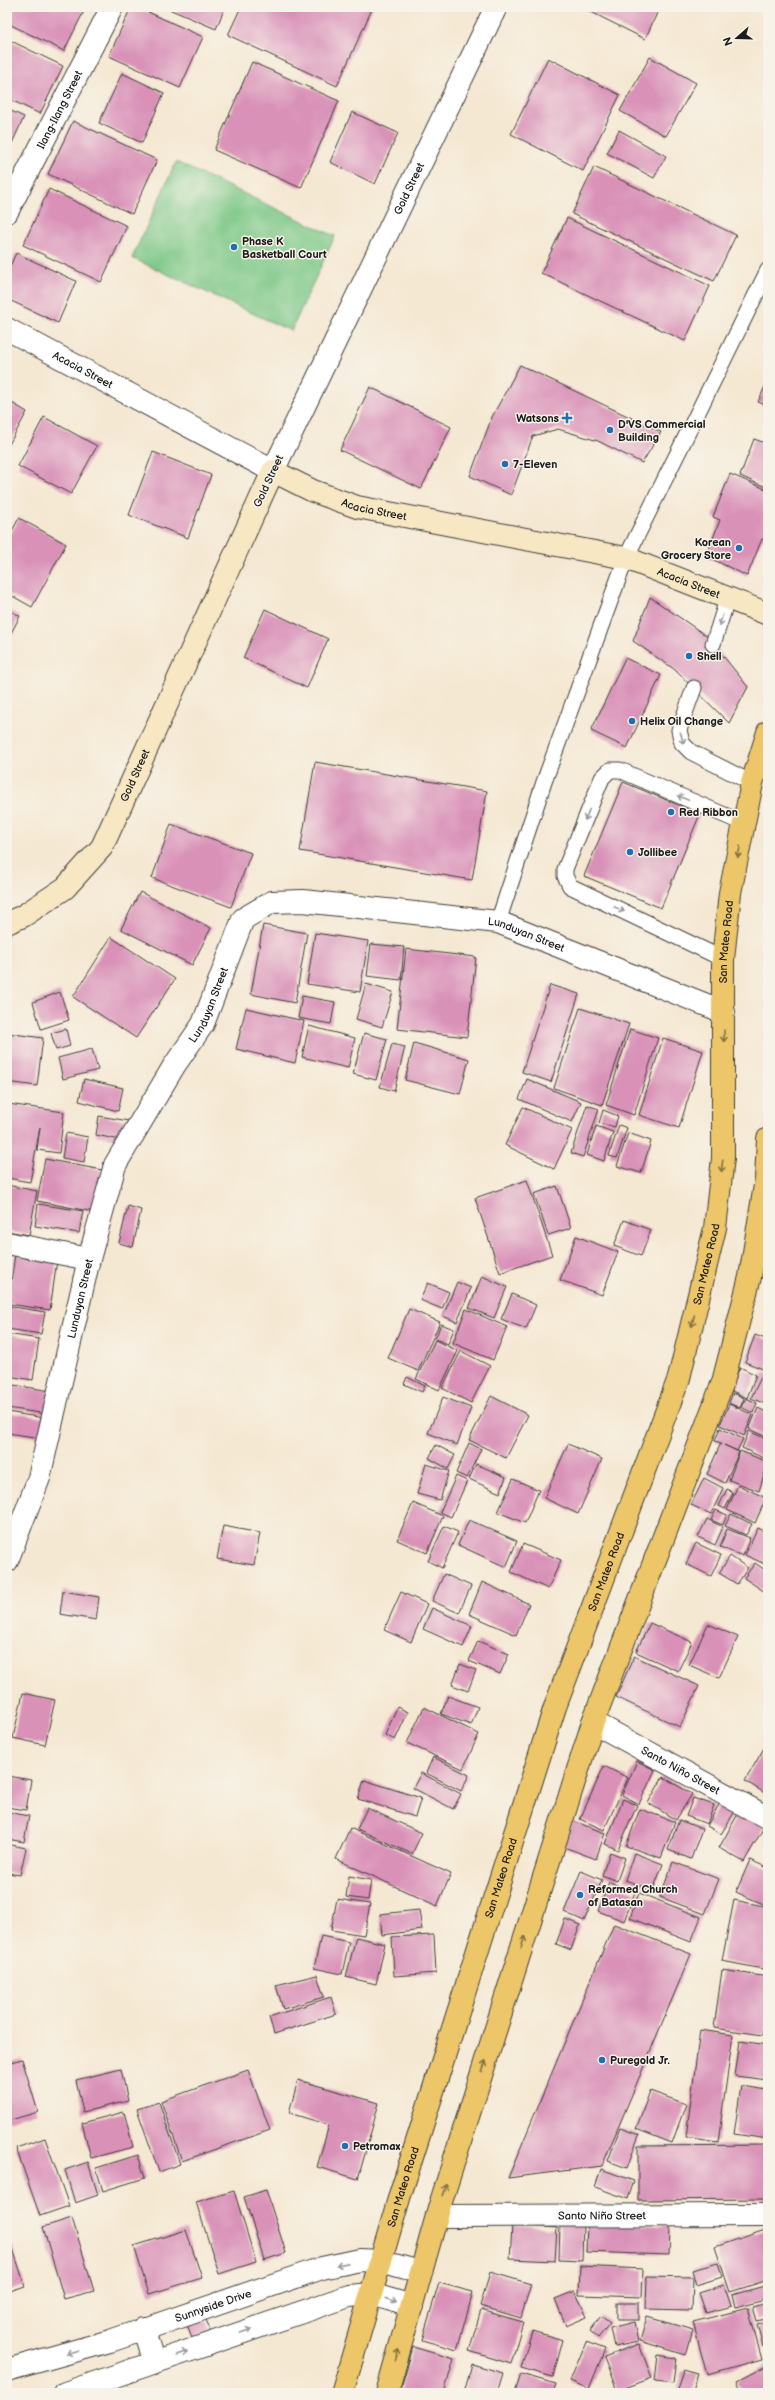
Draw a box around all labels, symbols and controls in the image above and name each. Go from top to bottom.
north arrow [717,18,757,58]
text: N [721,35,736,47]
street label: Ilang-Ilang Street [34,68,86,151]
street label: Gold Street [391,160,428,217]
place label: Phase K Basketball Court [242,235,327,261]
marker: Phase K Basketball Court [229,242,239,252]
street label: Acacia Street [50,349,115,392]
place label: Watsons [516,412,560,425]
marker: Watsons [562,413,572,423]
place label: D'VS Commercial Building [618,418,706,444]
marker: D'VS Commercial Building [605,425,615,435]
street label: Gold Street [251,452,286,509]
place label: 7-Eleven [513,458,557,471]
marker: 7-Eleven [500,459,510,469]
street label: Acacia Street [340,496,408,523]
place label: Korean Grocery Store [661,536,731,562]
marker: Korean Grocery Store [734,543,744,553]
street label: Acacia Street [655,565,722,602]
one-way arrow [717,614,724,627]
place label: Shell [697,650,722,663]
marker: Shell [684,651,694,661]
place label: Helix Oil Change [640,715,723,728]
marker: Helix Oil Change [627,716,637,726]
one-way arrow [679,731,686,744]
street label: Gold Street [118,747,153,804]
one-way arrow [678,793,690,801]
place label: Red Ribbon [679,806,738,819]
marker: Red Ribbon [666,807,676,817]
one-way arrow [583,809,590,821]
one-way arrow [734,845,742,858]
place label: Jollibee [638,846,677,859]
marker: Jollibee [625,847,635,857]
street label: San Mateo Road [717,900,736,983]
one-way arrow [612,906,624,913]
street label: Lunduyan Street [487,915,567,955]
street label: Lunduyan Street [186,965,231,1045]
one-way arrow [720,1029,728,1042]
one-way arrow [718,1159,726,1172]
street label: San Mateo Road [691,1223,722,1306]
street label: Lunduyan Street [65,1257,96,1340]
one-way arrow [688,1314,696,1327]
street label: San Mateo Road [586,1531,627,1613]
street label: Santo Niño Street [639,1744,723,1798]
street label: San Mateo Road [482,1836,520,1920]
place label: Reformed Church of Batasan [588,1883,678,1909]
marker: Reformed Church of Batasan [575,1890,585,1900]
one-way arrow [520,1937,528,1949]
place label: Puregold Jr. [610,2054,670,2067]
marker: Puregold Jr. [597,2055,607,2065]
one-way arrow [481,2060,488,2073]
place label: Petromax [353,2140,400,2153]
marker: Petromax [340,2141,350,2151]
street label: San Mateo Road [385,2145,422,2229]
one-way arrow [442,2184,449,2197]
street label: Santo Niño Street [558,2209,647,2223]
one-way arrow [336,2260,349,2268]
street label: Sunnyside Drive [173,2287,254,2325]
one-way arrow [384,2297,397,2304]
one-way arrow [240,2326,252,2334]
one-way arrow [66,2349,79,2356]
one-way arrow [175,2349,187,2357]
one-way arrow [394,2349,401,2362]

